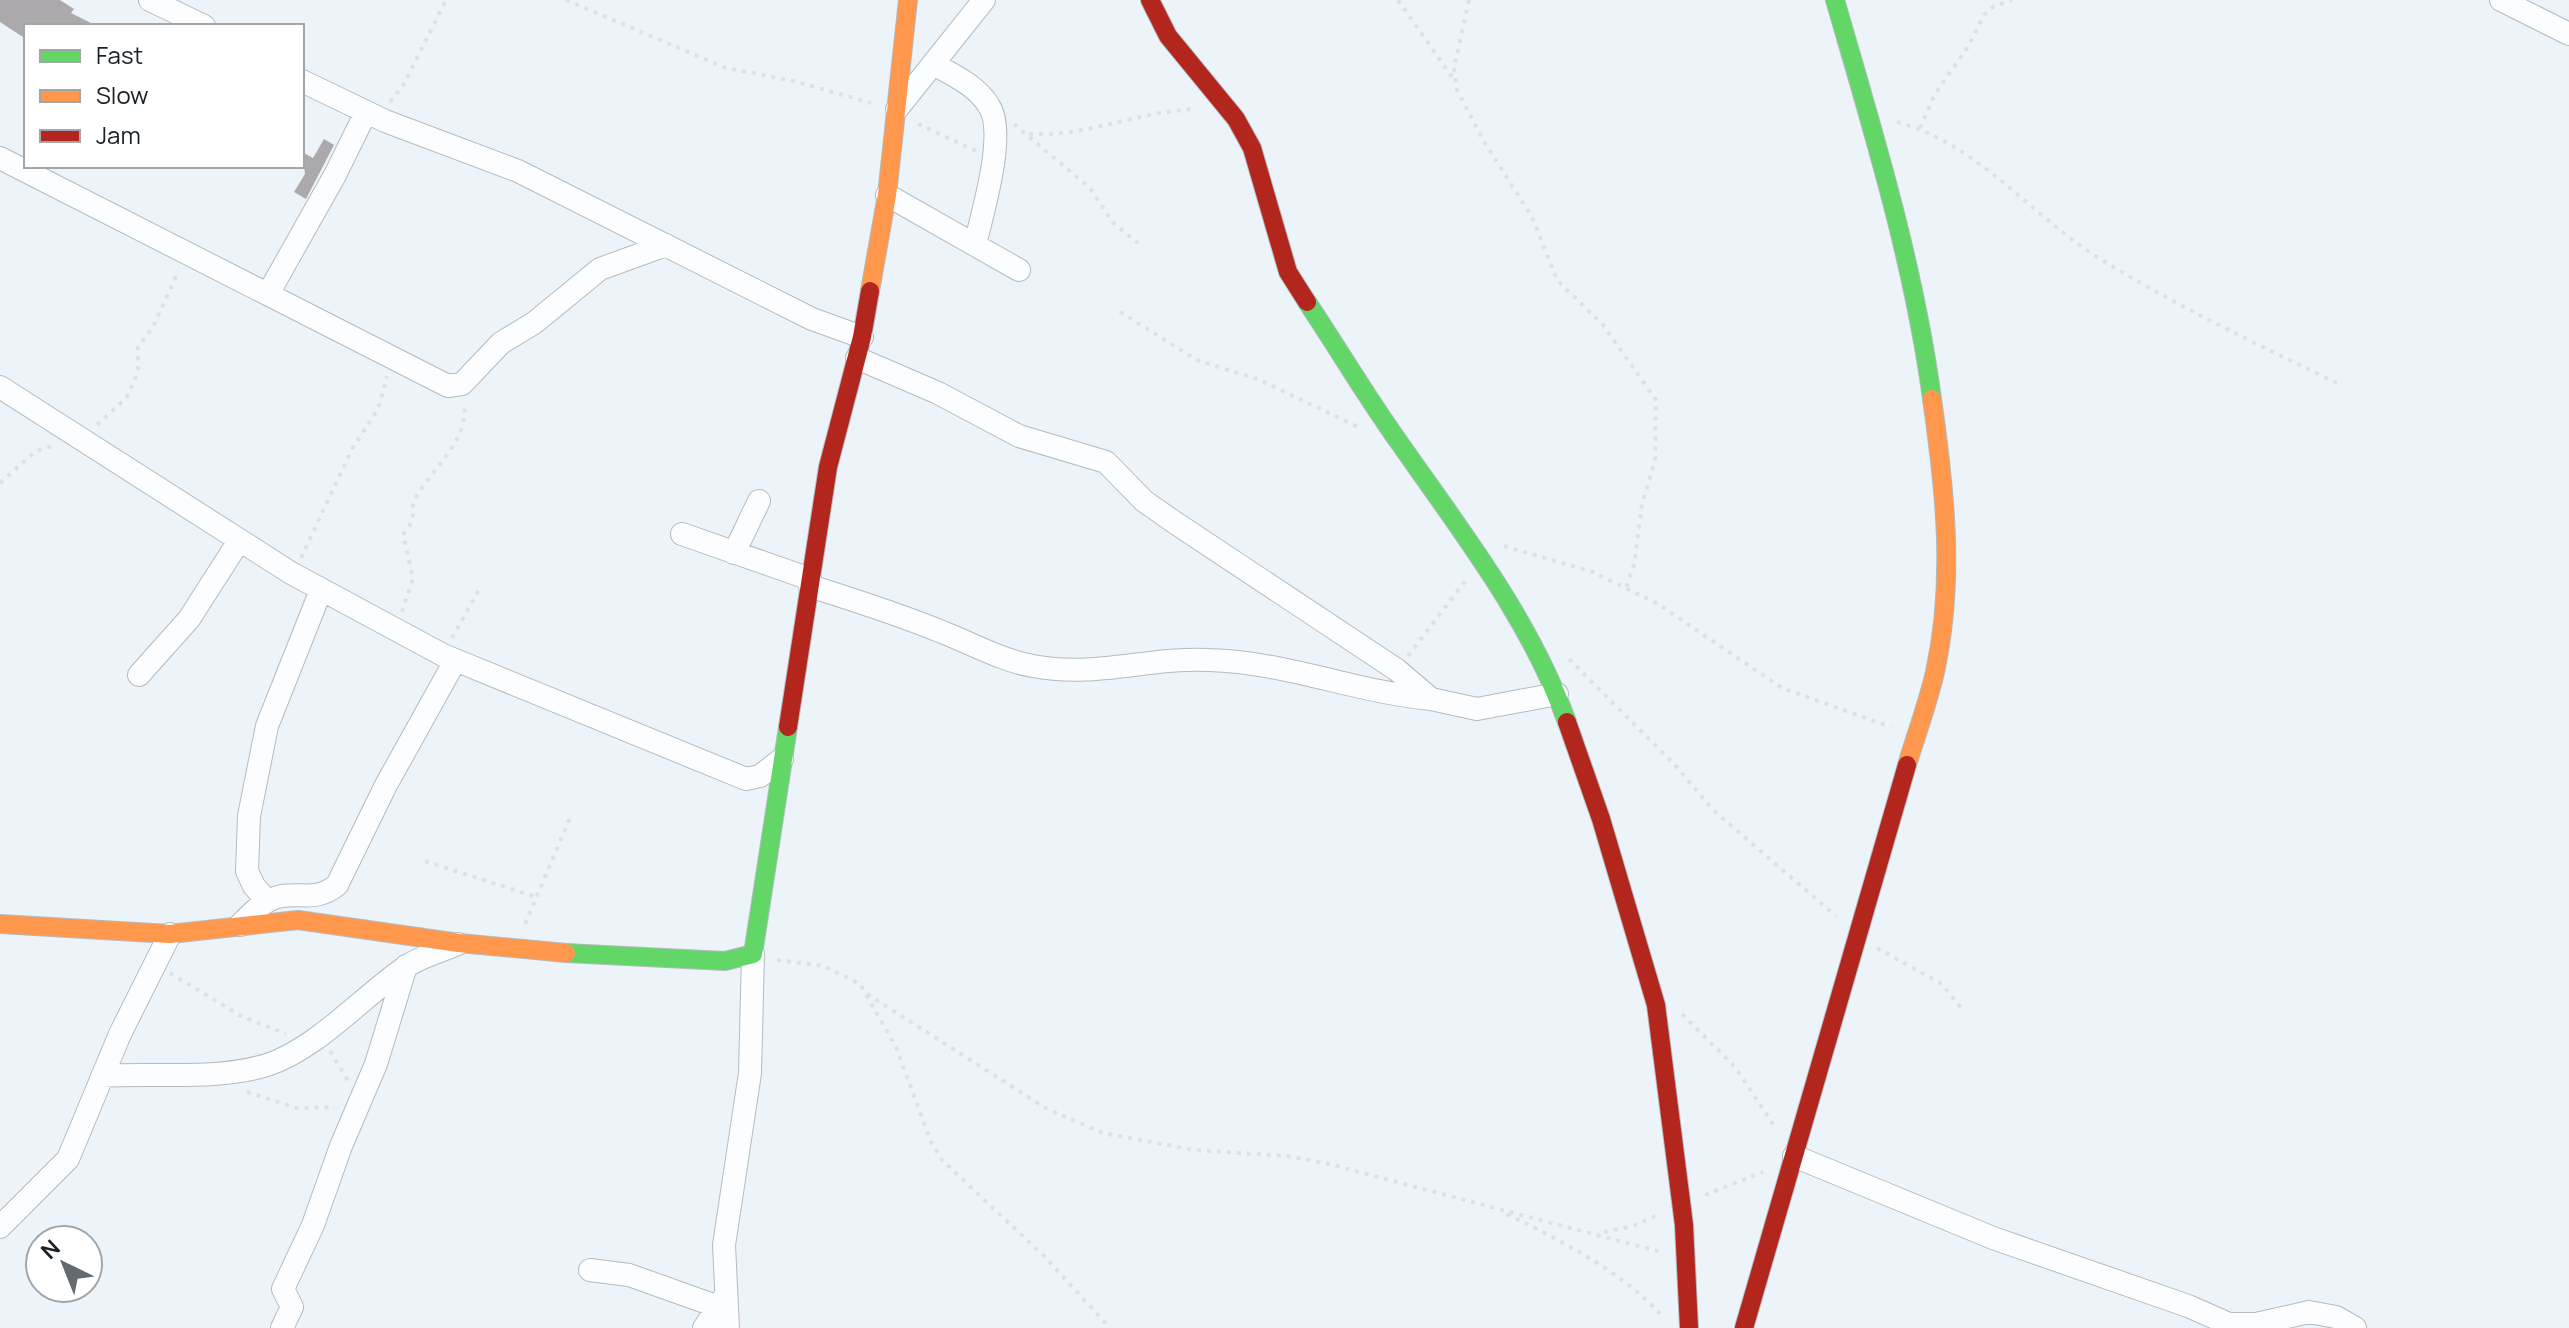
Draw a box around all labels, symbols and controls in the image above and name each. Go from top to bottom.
legend [24,24,304,168]
text: Fast [96,38,143,71]
text: Slow [96,78,149,111]
text: Jam [96,118,141,151]
north arrow [24,1224,104,1304]
text: N [34,1233,66,1266]

